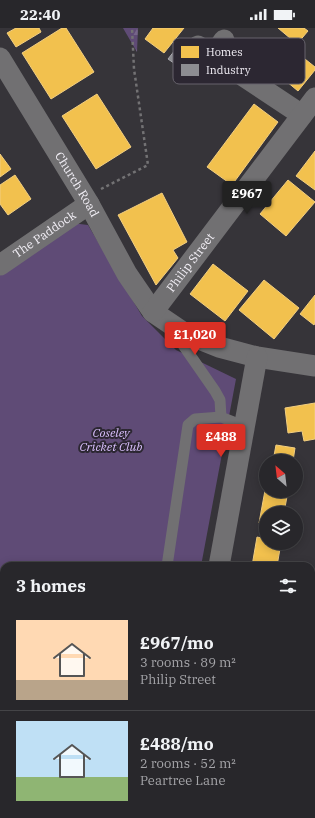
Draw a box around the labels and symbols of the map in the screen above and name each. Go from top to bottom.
legend [173,38,305,84]
text: Homes [206,45,243,59]
text: Industry [206,63,251,77]
street label: Church Road [52,149,103,219]
pin: £967 [223,181,271,215]
street label: The Paddock [10,207,79,261]
street label: Philip Street [163,230,217,295]
pin: £1,020 [162,322,228,356]
pin: £488 [197,424,245,458]
park label: Coseley Cricket Club [80,425,142,454]
north arrow [259,454,303,498]

